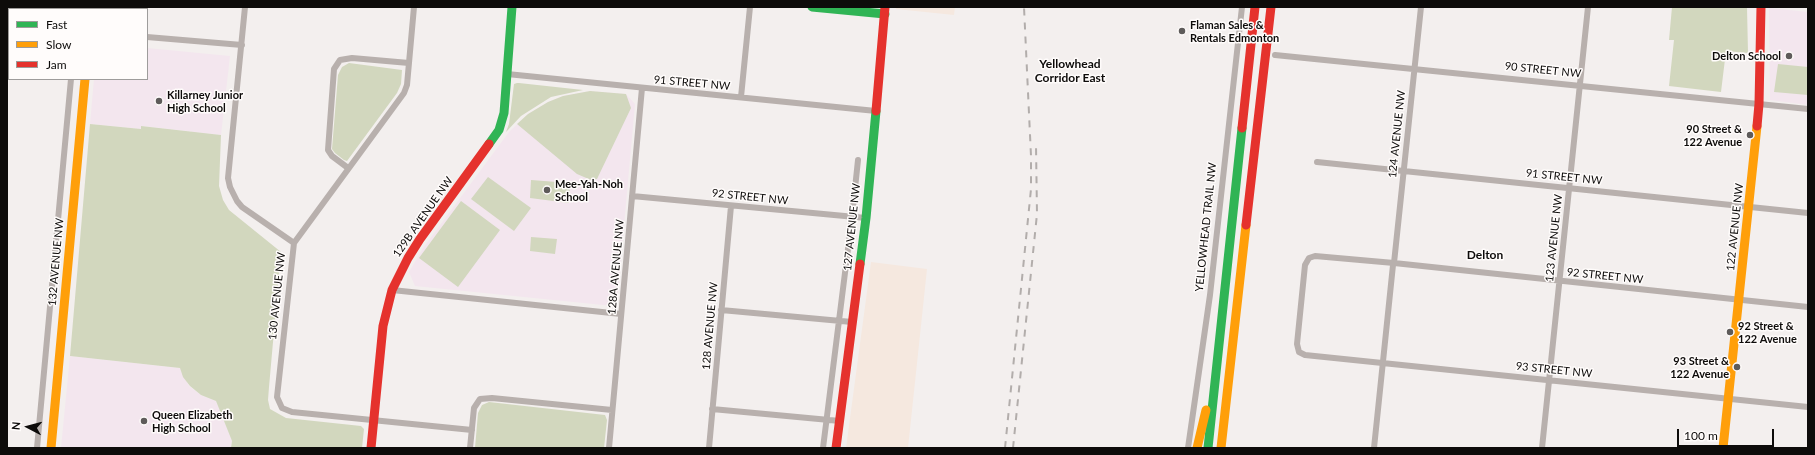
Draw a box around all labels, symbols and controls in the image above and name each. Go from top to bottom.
legend [8,8,148,80]
text: Fast [46,17,67,32]
place label: Flaman Sales & Rentals Edmonton [1190,18,1279,44]
marker: Flaman Sales & Rentals Edmonton [1177,26,1187,36]
text: Slow [46,37,71,52]
place label: Delton School [1712,49,1781,63]
marker: Delton School [1784,51,1794,61]
text: Jam [46,57,67,72]
district label: Yellowhead Corridor East [1035,57,1105,85]
street label: 90 STREET NW [1504,59,1582,81]
street label: 91 STREET NW [653,73,731,93]
place label: Killarney Junior High School [167,88,243,114]
street label: 124 AVENUE NW [1386,90,1408,178]
marker: Killarney Junior High School [154,96,164,106]
place label: 90 Street & 122 Avenue [1683,122,1742,148]
marker: 90 Street & 122 Avenue [1745,130,1755,140]
street label: YELLOWHEAD TRAIL NW [1193,162,1219,292]
street label: 91 STREET NW [1525,166,1603,188]
street label: 129B AVENUE NW [390,174,456,260]
place label: Mee-Yah-Noh School [555,177,623,203]
street label: 127 AVENUE NW [841,183,863,271]
street label: 122 AVENUE NW [1724,183,1746,271]
marker: Mee-Yah-Noh School [542,185,552,195]
street label: 92 STREET NW [711,186,789,208]
street label: 123 AVENUE NW [1543,194,1565,282]
street label: 132 AVENUE NW [46,218,66,306]
street label: 128A AVENUE NW [605,219,627,315]
district label: Delton [1467,248,1503,262]
street label: 130 AVENUE NW [266,252,288,340]
street label: 92 STREET NW [1566,265,1644,287]
street label: 128 AVENUE NW [700,282,720,370]
place label: 92 Street & 122 Avenue [1738,319,1797,345]
marker: 92 Street & 122 Avenue [1725,327,1735,337]
place label: 93 Street & 122 Avenue [1670,354,1729,380]
street label: 93 STREET NW [1515,359,1593,381]
marker: 93 Street & 122 Avenue [1732,362,1742,372]
north arrow [8,407,48,447]
place label: Queen Elizabeth High School [152,408,232,434]
marker: Queen Elizabeth High School [139,416,149,426]
text: N [9,421,22,431]
scale bar [1679,421,1776,447]
text: 100 m [1684,428,1718,443]

